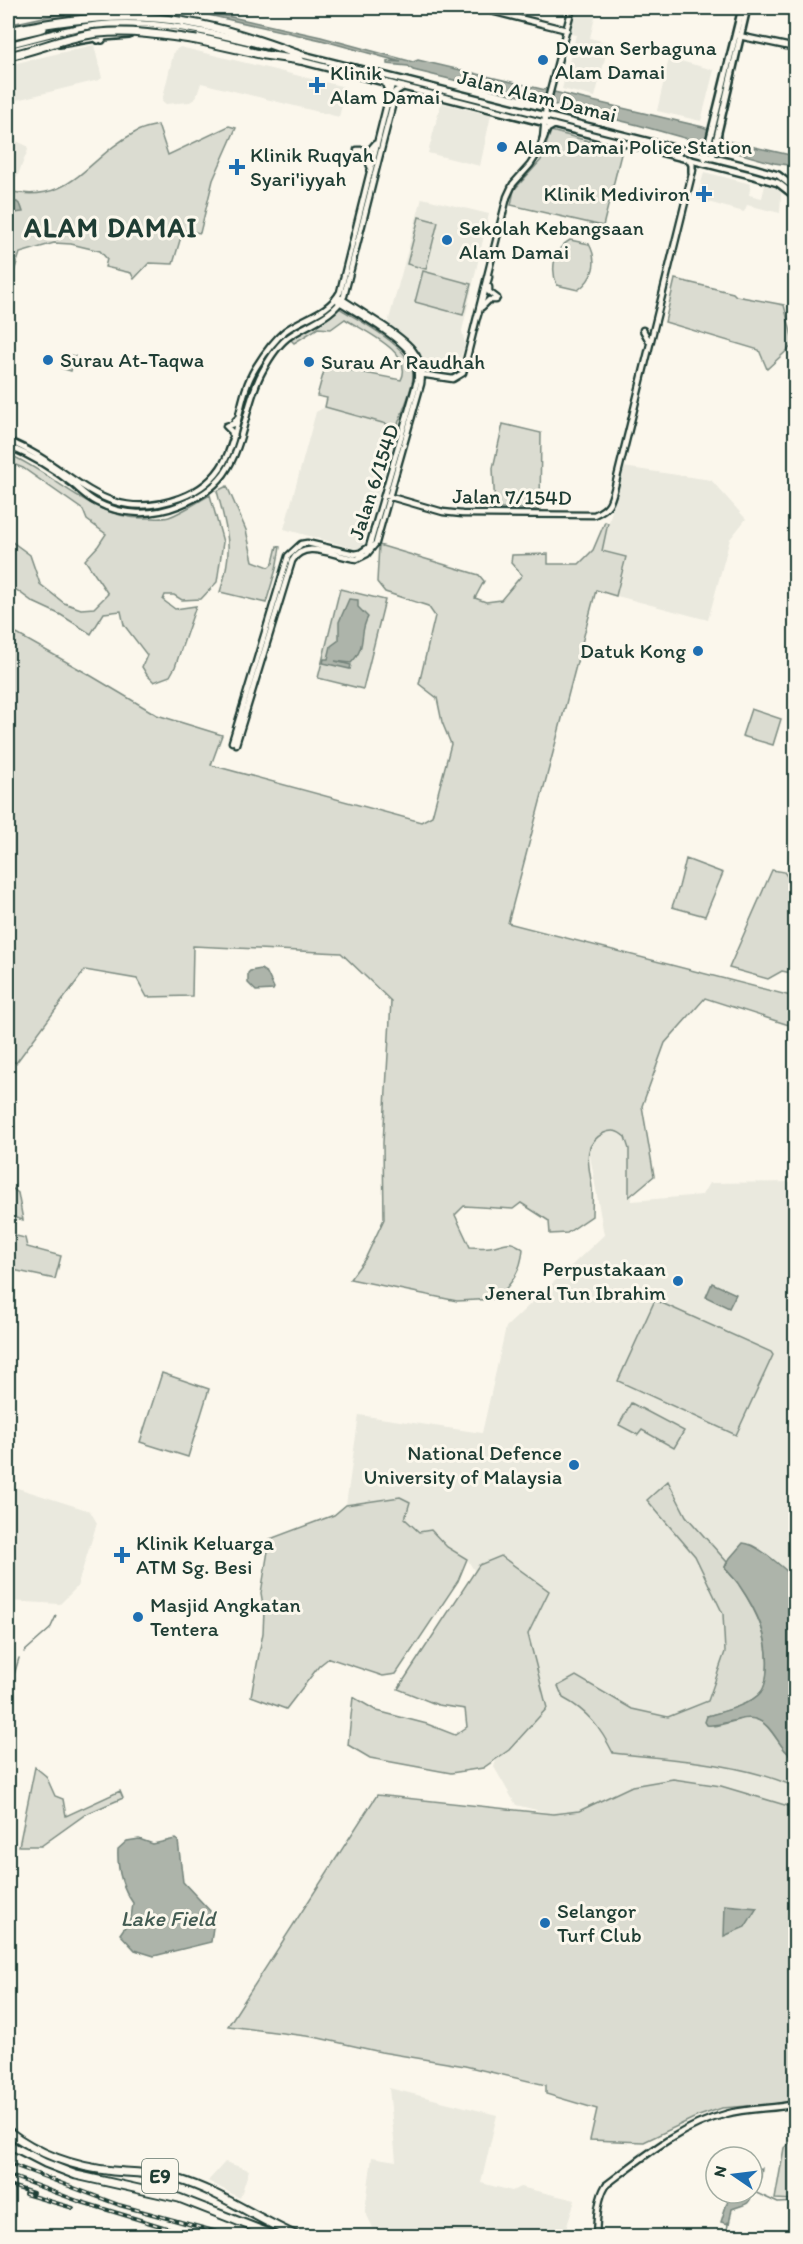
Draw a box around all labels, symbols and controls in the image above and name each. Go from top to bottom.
place label: Dewan Serbaguna Alam Damai [555,35,717,84]
marker: Dewan Serbaguna Alam Damai [536,53,550,67]
place label: Klinik Alam Damai [330,60,440,109]
street label: Jalan Alam Damai [455,64,619,127]
marker: Klinik Alam Damai [308,76,326,94]
place label: Alam Damai Police Station [514,134,752,159]
marker: Alam Damai Police Station [495,140,509,154]
place label: Klinik Ruqyah Syari'iyyah [250,142,374,191]
marker: Klinik Ruqyah Syari'iyyah [228,158,246,176]
place label: Klinik Mediviron [544,181,690,206]
marker: Klinik Mediviron [695,185,713,203]
district label: ALAM DAMAI [23,211,198,244]
place label: Sekolah Kebangsaan Alam Damai [459,215,644,264]
marker: Sekolah Kebangsaan Alam Damai [440,233,454,247]
place label: Surau At-Taqwa [60,347,204,372]
place label: Surau Ar Raudhah [321,349,485,374]
marker: Surau At-Taqwa [41,353,55,367]
marker: Surau Ar Raudhah [302,355,316,369]
street label: Jalan 6/154D [343,421,404,543]
street label: Jalan 7/154D [452,483,572,510]
place label: Datuk Kong [580,638,686,663]
marker: Datuk Kong [691,644,705,658]
place label: Perpustakaan Jeneral Tun Ibrahim [485,1256,666,1305]
marker: Perpustakaan Jeneral Tun Ibrahim [671,1274,685,1288]
place label: National Defence University of Malaysia [364,1440,562,1489]
marker: National Defence University of Malaysia [567,1458,581,1472]
place label: Klinik Keluarga ATM Sg. Besi [136,1530,274,1579]
marker: Klinik Keluarga ATM Sg. Besi [113,1546,131,1564]
place label: Masjid Angkatan Tentera [150,1592,301,1641]
marker: Masjid Angkatan Tentera [131,1610,145,1624]
place label: Selangor Turf Club [557,1898,642,1947]
water label: Lake Field [120,1905,218,1932]
marker: Selangor Turf Club [538,1916,552,1930]
north arrow [704,2145,764,2205]
road number: E9 [142,2159,178,2193]
text: N [709,2164,730,2179]

